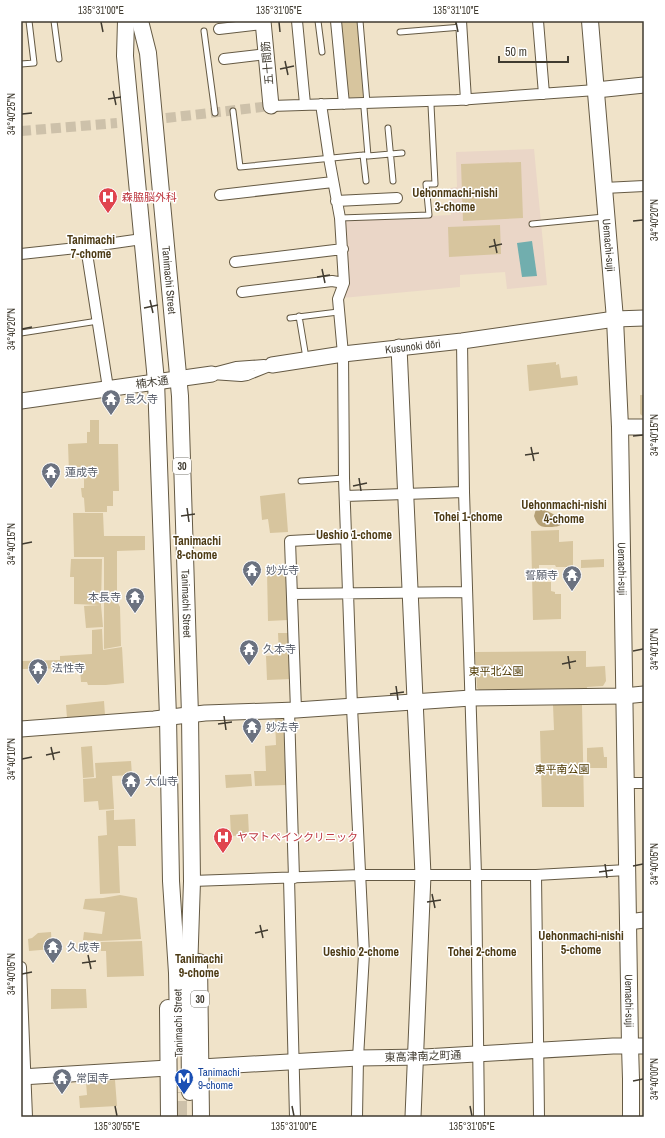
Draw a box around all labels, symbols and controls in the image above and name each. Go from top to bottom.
text: 135°31'00"E [78,4,124,17]
text: 135°31'05"E [256,4,302,17]
text: 135°31'10"E [433,4,479,17]
scale bar [499,38,568,64]
street label: 五十間筋 [258,40,276,86]
text: 50 m [505,44,527,60]
text: 34°40'25"N [5,93,18,135]
district label: Uehonmachi-nishi 3-chome [412,185,498,215]
hospital icon: 森脇脳外科 [97,186,119,214]
place label: 森脇脳外科 [122,190,177,204]
text: 34°40'20"N [648,199,661,241]
street label: Uemachi-suji [600,218,618,272]
district label: Tanimachi 7-chome [67,232,115,262]
street label: Tanimachi Street [159,245,179,315]
text: 34°40'20"N [5,308,18,350]
street label: Kusunoki dōri [384,336,441,356]
street label: 楠木通 [135,373,169,391]
temple icon: 長久寺 [100,388,122,416]
place label: 長久寺 [125,392,158,406]
text: 34°40'15"N [648,414,661,456]
road number: 30 [173,458,191,474]
temple icon: 蓮成寺 [40,461,62,489]
place label: 蓮成寺 [65,465,98,479]
district label: Uehonmachi-nishi 4-chome [521,497,607,527]
district label: Tohei 1-chome [434,509,503,525]
text: 34°40'15"N [5,523,18,565]
district label: Ueshio 1-chome [316,527,393,543]
district label: Tanimachi 8-chome [173,533,221,563]
street label: Uemachi-suji [615,542,630,596]
temple icon: 妙光寺 [241,559,263,587]
place label: 妙光寺 [266,563,299,577]
temple icon: 誓願寺 [561,564,583,592]
place label: 誓願寺 [525,568,558,582]
street label: Tanimachi Street [178,569,195,638]
temple icon: 本長寺 [124,586,146,614]
place label: 本長寺 [88,590,121,604]
text: 34°40'10"N [648,628,661,670]
temple icon: 久本寺 [238,638,260,666]
place label: 久本寺 [263,642,296,656]
temple icon: 法性寺 [27,657,49,685]
place label: 法性寺 [52,661,85,675]
park label: 東平北公園 [469,664,524,678]
temple icon: 妙法寺 [241,716,263,744]
place label: 妙法寺 [266,720,299,734]
text: 34°40'10"N [5,738,18,780]
park label: 東平南公園 [535,762,590,776]
temple icon: 大仙寺 [120,770,142,798]
place label: 大仙寺 [145,774,178,788]
hospital icon: ヤマトペインクリニック [212,826,234,854]
place label: ヤマトペインクリニック [237,830,358,844]
text: 34°40'05"N [648,843,661,885]
district label: Uehonmachi-nishi 5-chome [538,928,624,958]
temple icon: 久成寺 [42,936,64,964]
place label: 久成寺 [67,940,100,954]
district label: Ueshio 2-chome [323,944,400,960]
district label: Tohei 2-chome [448,944,517,960]
district label: Tanimachi 9-chome [175,951,223,981]
text: 34°40'05"N [5,953,18,995]
street label: Uemachi-suji [622,974,637,1027]
street label: Tanimachi Street [170,988,186,1057]
road number: 30 [191,991,209,1007]
street label: 東高津南之町通 [384,1048,462,1064]
text: 34°40'00"N [648,1058,661,1100]
place label: Tanimachi 9-chome [198,1065,240,1092]
temple icon: 常国寺 [51,1067,73,1095]
metro station icon: Tanimachi 9-chome [173,1067,195,1095]
place label: 常国寺 [76,1071,109,1085]
text: 135°30'55"E [94,1120,140,1133]
text: 135°31'00"E [271,1120,317,1133]
text: 135°31'05"E [449,1120,495,1133]

